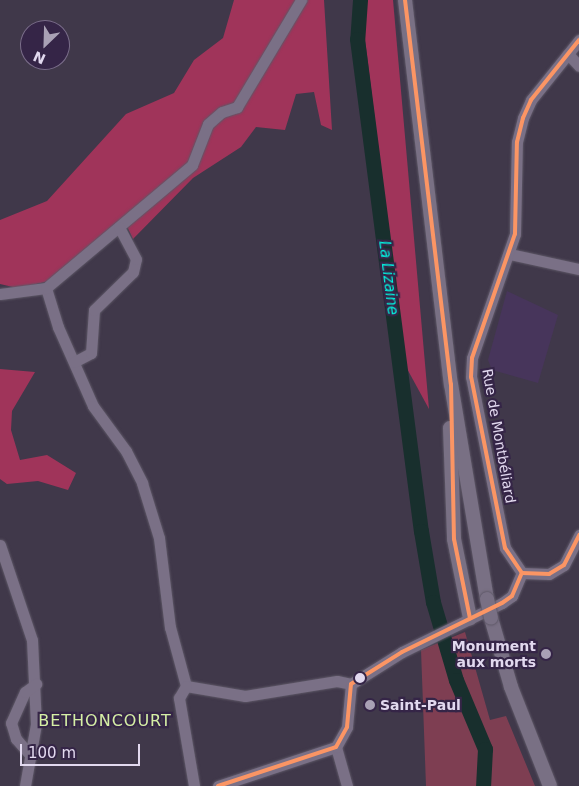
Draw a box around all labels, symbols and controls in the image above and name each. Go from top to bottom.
north arrow [20,20,70,70]
text: N [31,48,48,67]
water label: La Lizaine [375,240,401,316]
street label: Rue de Montbéliard [479,367,519,505]
place label: Monument aux morts [452,638,536,670]
marker: Monument aux morts [540,648,552,660]
unlabelled marker [355,673,365,683]
place label: Saint-Paul [380,697,461,713]
marker: Saint-Paul [364,699,376,711]
district label: BETHONCOURT [37,711,173,731]
scale bar [22,734,142,766]
text: 100 m [28,744,76,762]

